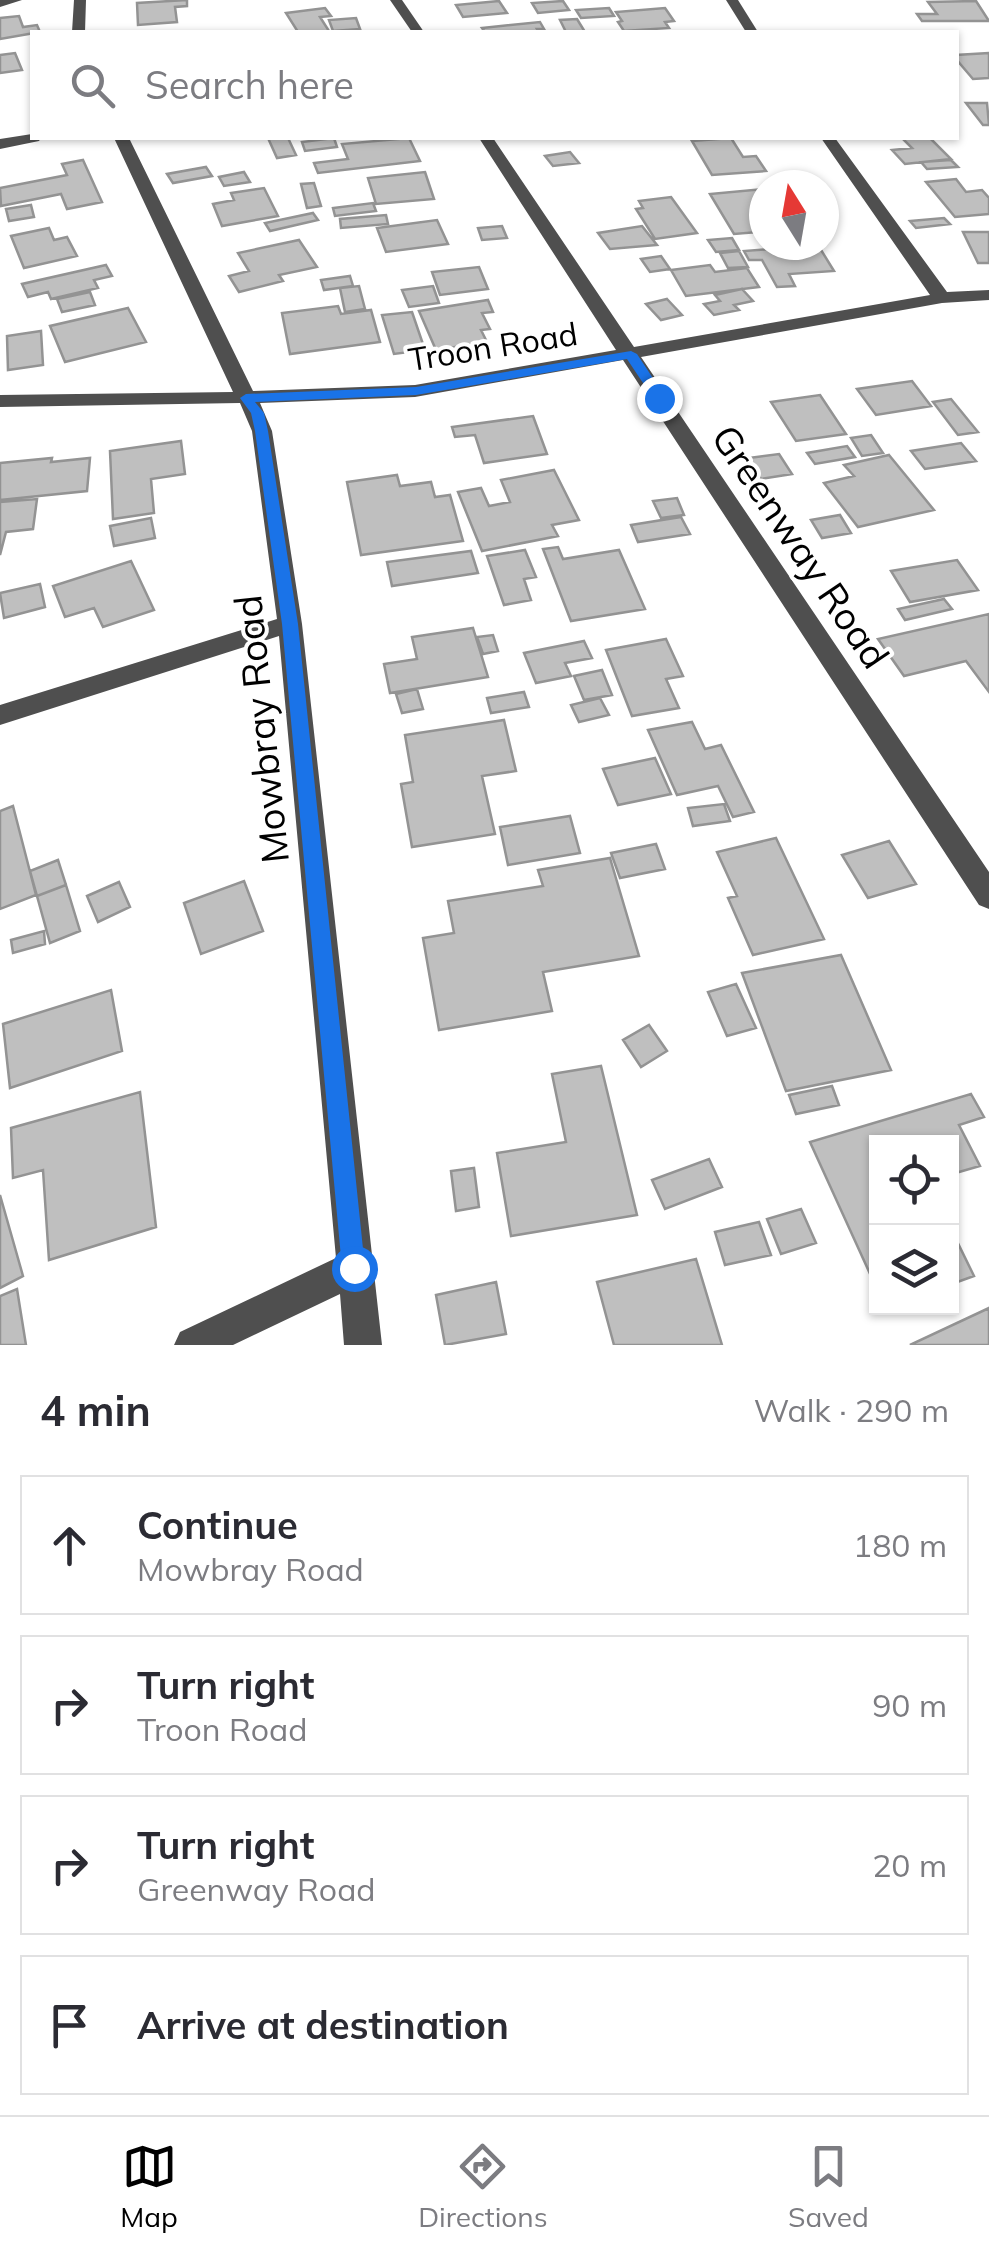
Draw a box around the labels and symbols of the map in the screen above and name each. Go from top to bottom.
north arrow [749,170,839,260]
street label: Troon Road [406,313,580,379]
route end [637,376,683,422]
street label: Greenway Road [702,416,900,677]
street label: Mowbray Road [223,593,299,866]
route start [332,1246,378,1292]

